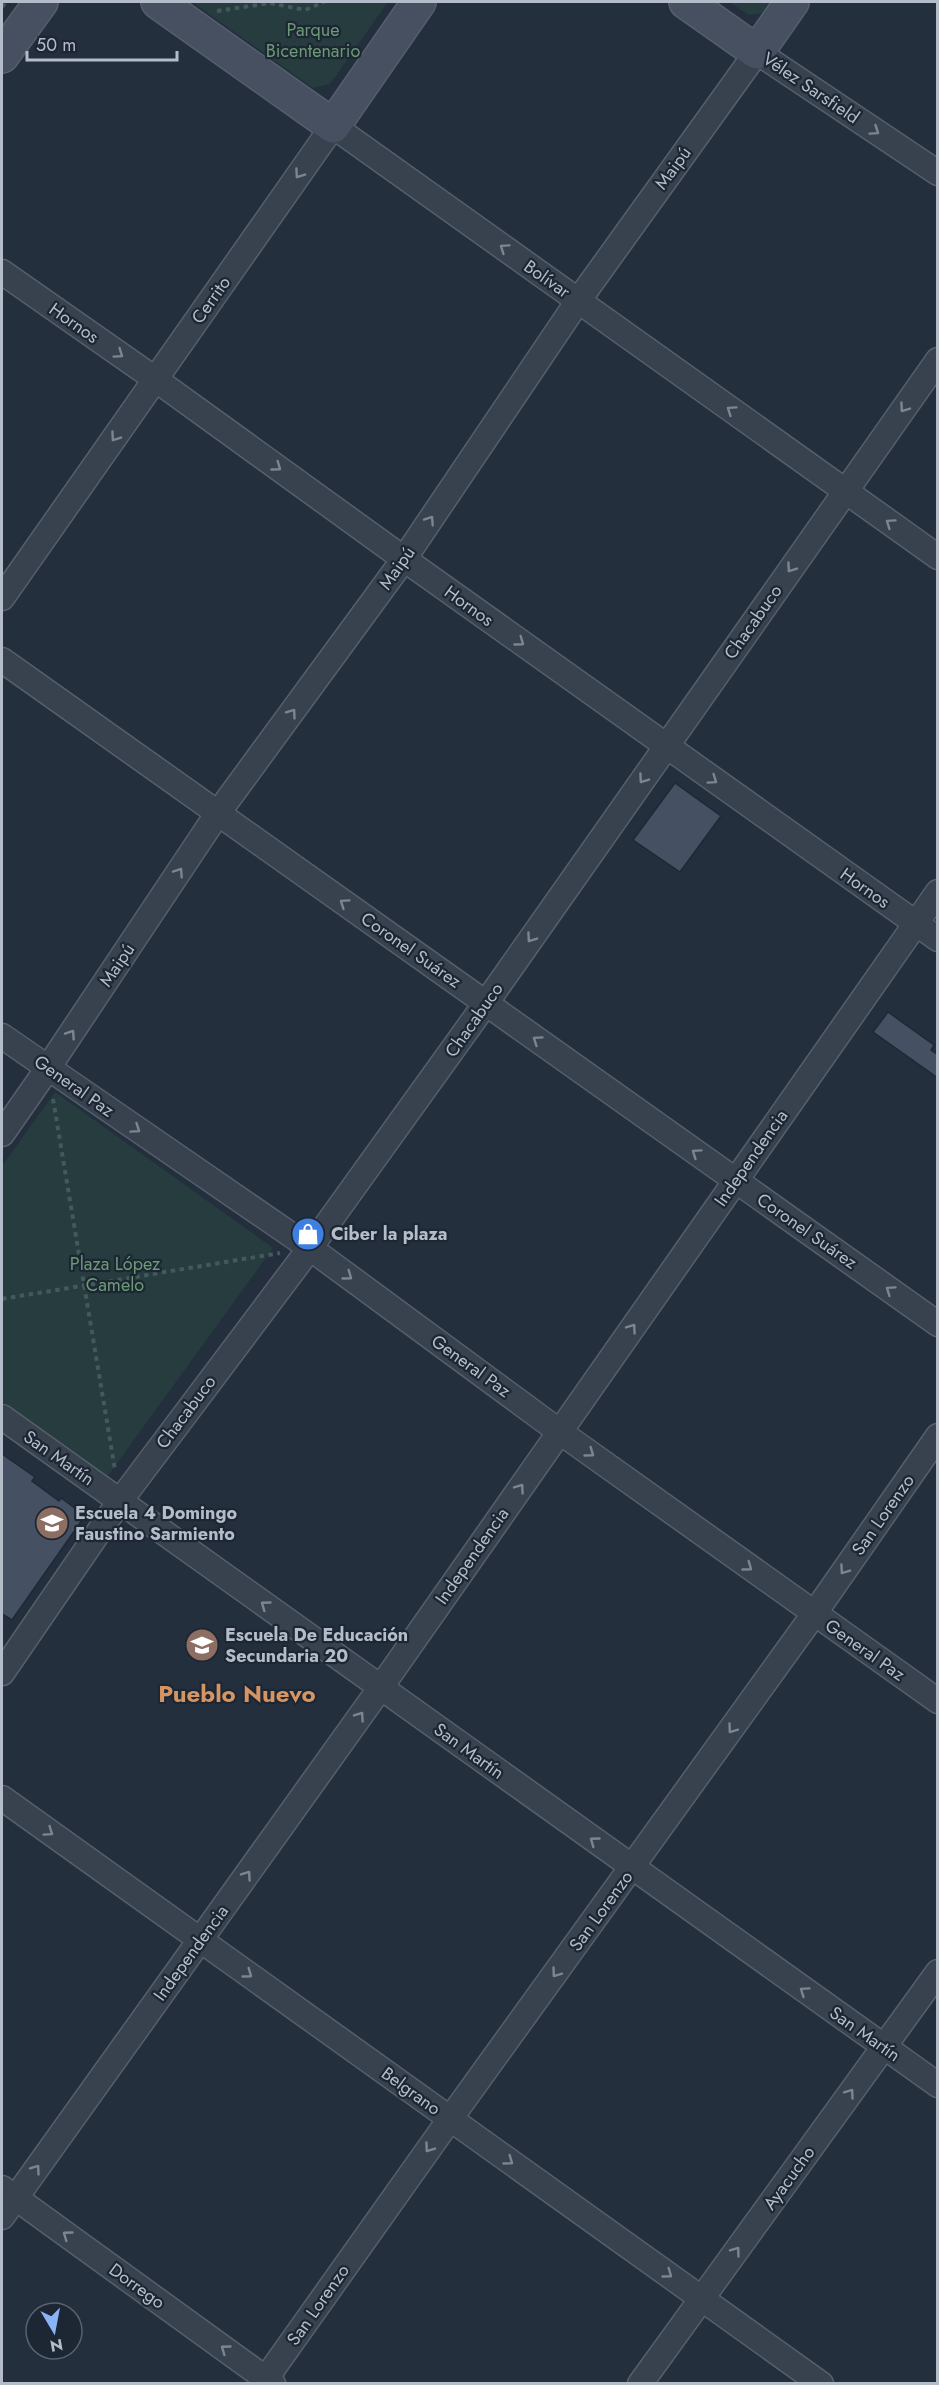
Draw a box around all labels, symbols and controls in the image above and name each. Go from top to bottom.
park label: Parque Bicentenario [266,17,360,64]
scale bar [27,24,177,62]
text: 50 m [36,32,76,58]
street label: Vélez Sarsfield [757,46,865,130]
one-way arrow [868,124,879,135]
street label: Maipú [648,141,698,195]
one-way arrow [295,168,306,179]
one-way arrow [499,244,510,255]
street label: Bolívar [518,254,576,305]
street label: Cerrito [185,271,237,329]
street label: Hornos [44,296,104,350]
one-way arrow [112,346,123,357]
one-way arrow [900,402,911,413]
one-way arrow [726,406,737,417]
one-way arrow [111,430,122,441]
one-way arrow [270,460,281,471]
one-way arrow [423,516,434,527]
one-way arrow [885,519,896,530]
street label: Maipú [373,541,421,595]
one-way arrow [787,561,798,572]
street label: Hornos [439,579,499,633]
street label: Chacabuco [718,579,788,665]
one-way arrow [514,635,525,646]
one-way arrow [285,708,296,719]
one-way arrow [639,772,650,783]
one-way arrow [707,773,718,784]
street label: Hornos [835,861,895,915]
one-way arrow [172,868,184,878]
one-way arrow [340,899,351,910]
street label: Coronel Suárez [355,906,467,995]
one-way arrow [527,932,538,943]
street label: Maipú [93,938,141,992]
street label: Chacabuco [439,977,509,1063]
one-way arrow [64,1030,75,1041]
one-way arrow [533,1036,544,1047]
street label: General Paz [29,1049,120,1124]
street label: Independencia [708,1104,794,1212]
one-way arrow [129,1122,140,1133]
one-way arrow [692,1149,703,1160]
street label: Coronel Suárez [751,1187,863,1276]
shop icon: Ciber la plaza [290,1216,326,1252]
place label: Ciber la plaza [331,1221,448,1247]
park label: Plaza López Camelo [70,1251,161,1298]
one-way arrow [342,1268,353,1279]
one-way arrow [885,1286,896,1297]
one-way arrow [625,1324,636,1335]
street label: General Paz [426,1328,517,1404]
street label: Chacabuco [150,1370,222,1454]
street label: San Martín [18,1424,100,1492]
one-way arrow [583,1446,594,1457]
street label: San Lorenzo [845,1469,921,1561]
one-way arrow [513,1484,524,1495]
place label: Escuela 4 Domingo Faustino Sarmiento [75,1500,237,1547]
street label: Independencia [429,1502,515,1610]
school or university icon: Escuela 4 Domingo Faustino Sarmiento [34,1505,70,1541]
one-way arrow [742,1560,753,1571]
one-way arrow [840,1564,851,1575]
one-way arrow [261,1601,272,1612]
street label: General Paz [820,1613,911,1688]
place label: Escuela De Educación Secundaria 20 [225,1622,408,1669]
school or university icon: Escuela De Educación Secundaria 20 [184,1627,220,1663]
district label: Pueblo Nuevo [158,1676,316,1711]
one-way arrow [353,1712,364,1723]
street label: San Martín [428,1717,510,1785]
one-way arrow [728,1723,739,1734]
one-way arrow [43,1825,54,1836]
one-way arrow [590,1837,601,1848]
street label: San Lorenzo [563,1865,639,1957]
one-way arrow [240,1871,251,1882]
street label: Independencia [147,1900,235,2006]
one-way arrow [552,1966,563,1977]
one-way arrow [242,1967,253,1978]
one-way arrow [799,1987,810,1998]
street label: San Martín [824,2000,906,2068]
street label: Belgrano [376,2061,446,2122]
one-way arrow [843,2089,854,2100]
street label: Ayacucho [757,2140,821,2215]
one-way arrow [425,2141,436,2152]
one-way arrow [503,2154,514,2165]
one-way arrow [29,2165,40,2176]
one-way arrow [63,2231,74,2242]
one-way arrow [728,2246,739,2257]
street label: Dorrego [104,2257,170,2315]
street label: San Lorenzo [280,2259,356,2351]
one-way arrow [661,2267,672,2278]
north arrow [24,2301,84,2361]
text: N [48,2333,65,2358]
one-way arrow [221,2345,232,2356]

